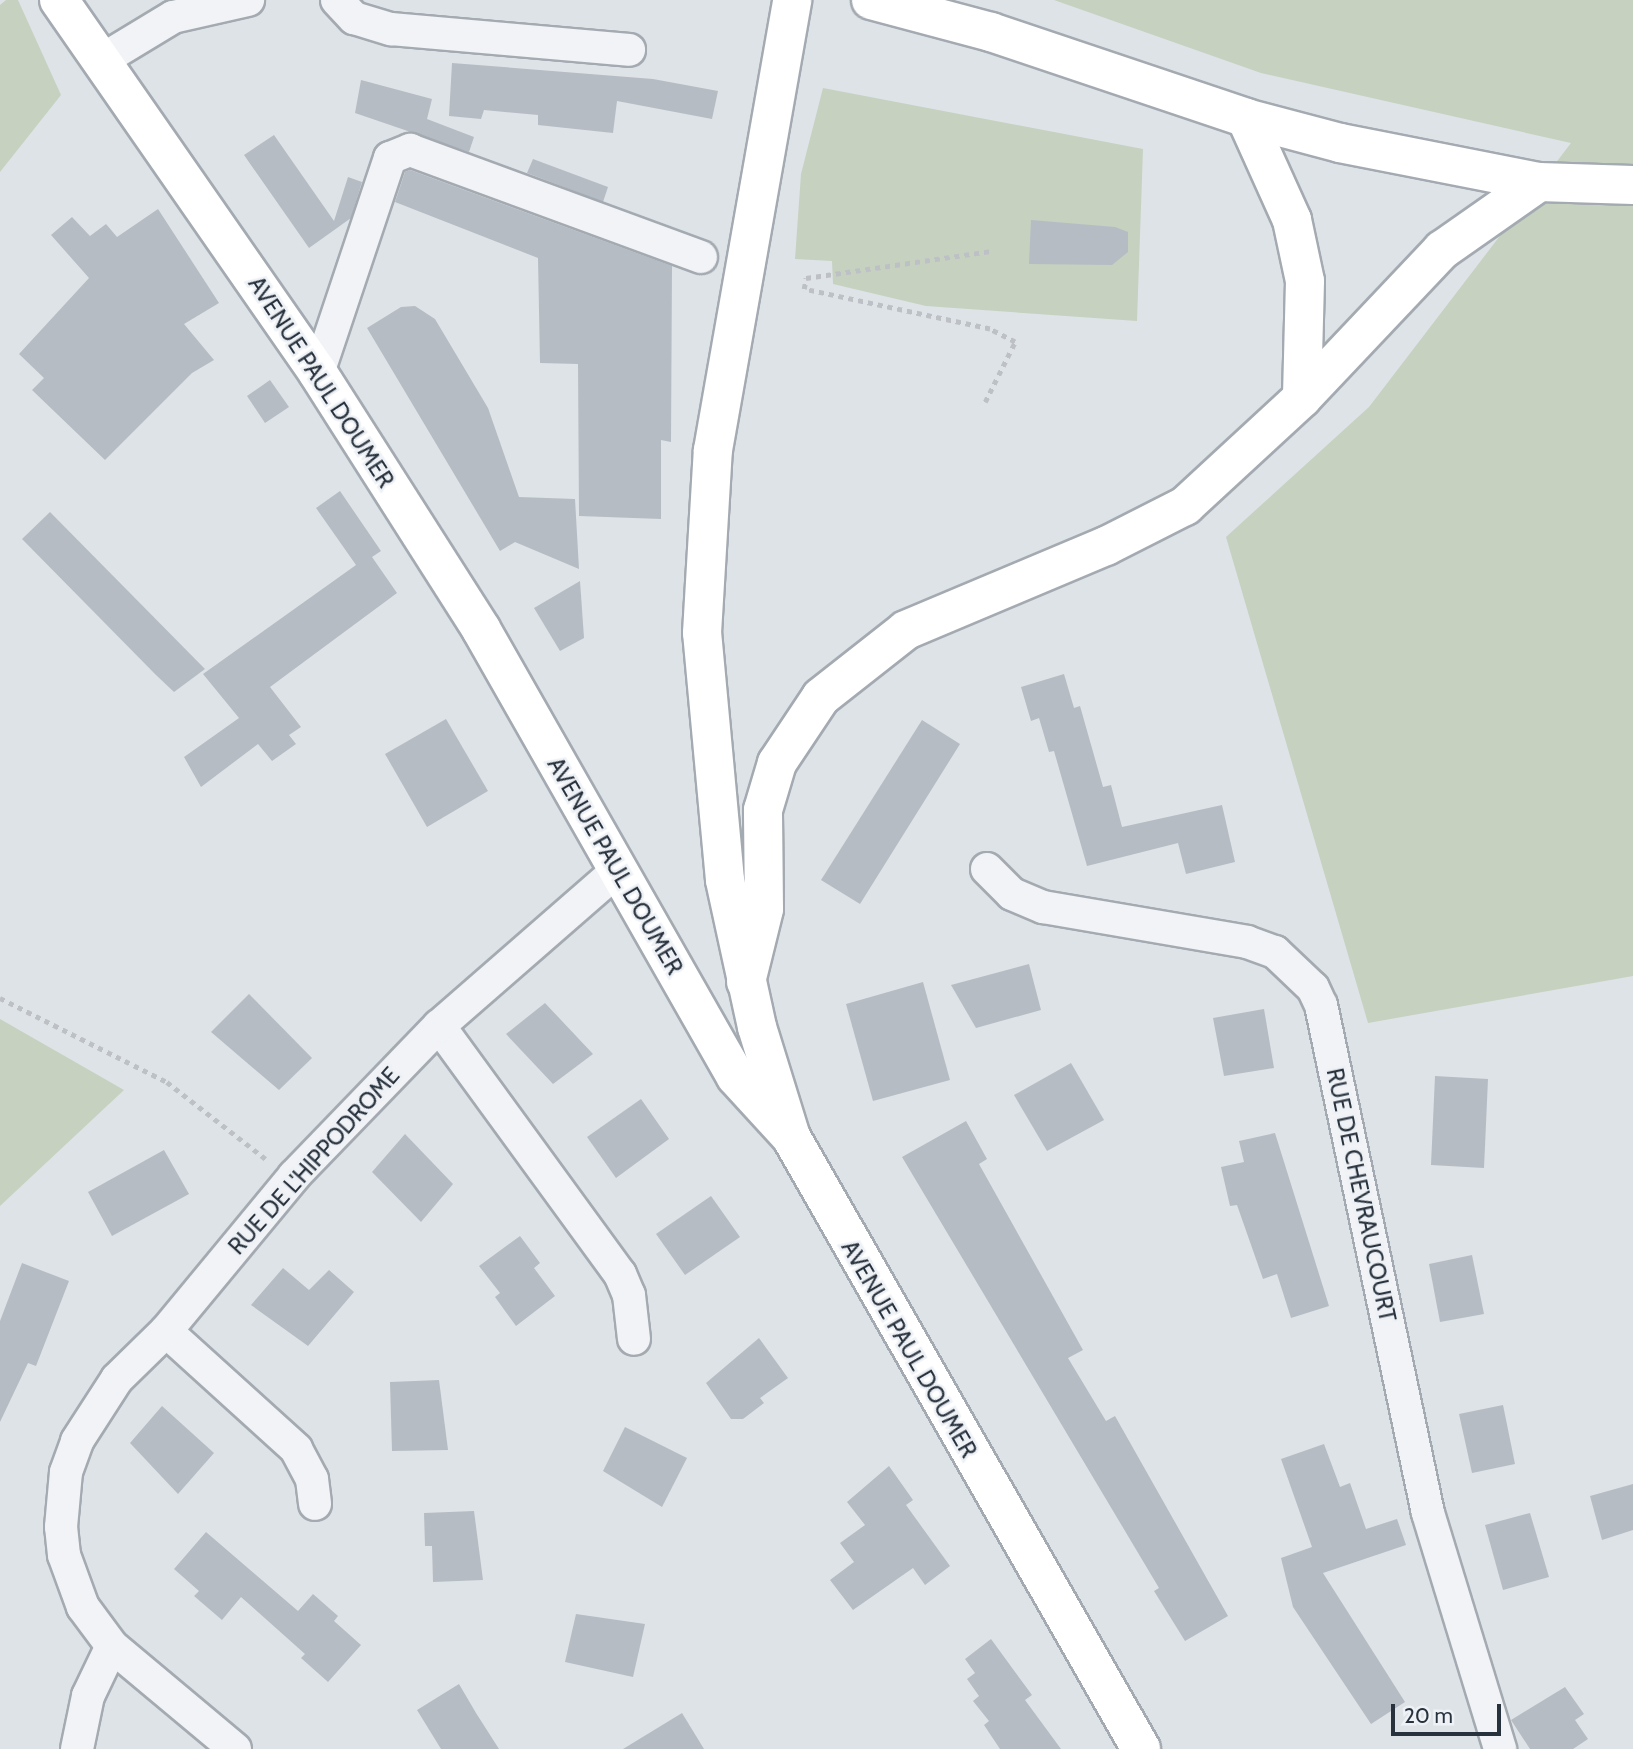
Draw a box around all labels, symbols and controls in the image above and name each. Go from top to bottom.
street label: AVENUE PAUL DOUMER [242,271,400,493]
street label: AVENUE PAUL DOUMER [542,753,688,979]
street label: RUE DE L'HIPPODROME [223,1062,405,1260]
street label: RUE DE CHEVRAUCOURT [1321,1066,1401,1324]
street label: AVENUE PAUL DOUMER [836,1236,982,1462]
scale bar [1395,1690,1505,1734]
text: 20 m [1404,1703,1453,1728]

